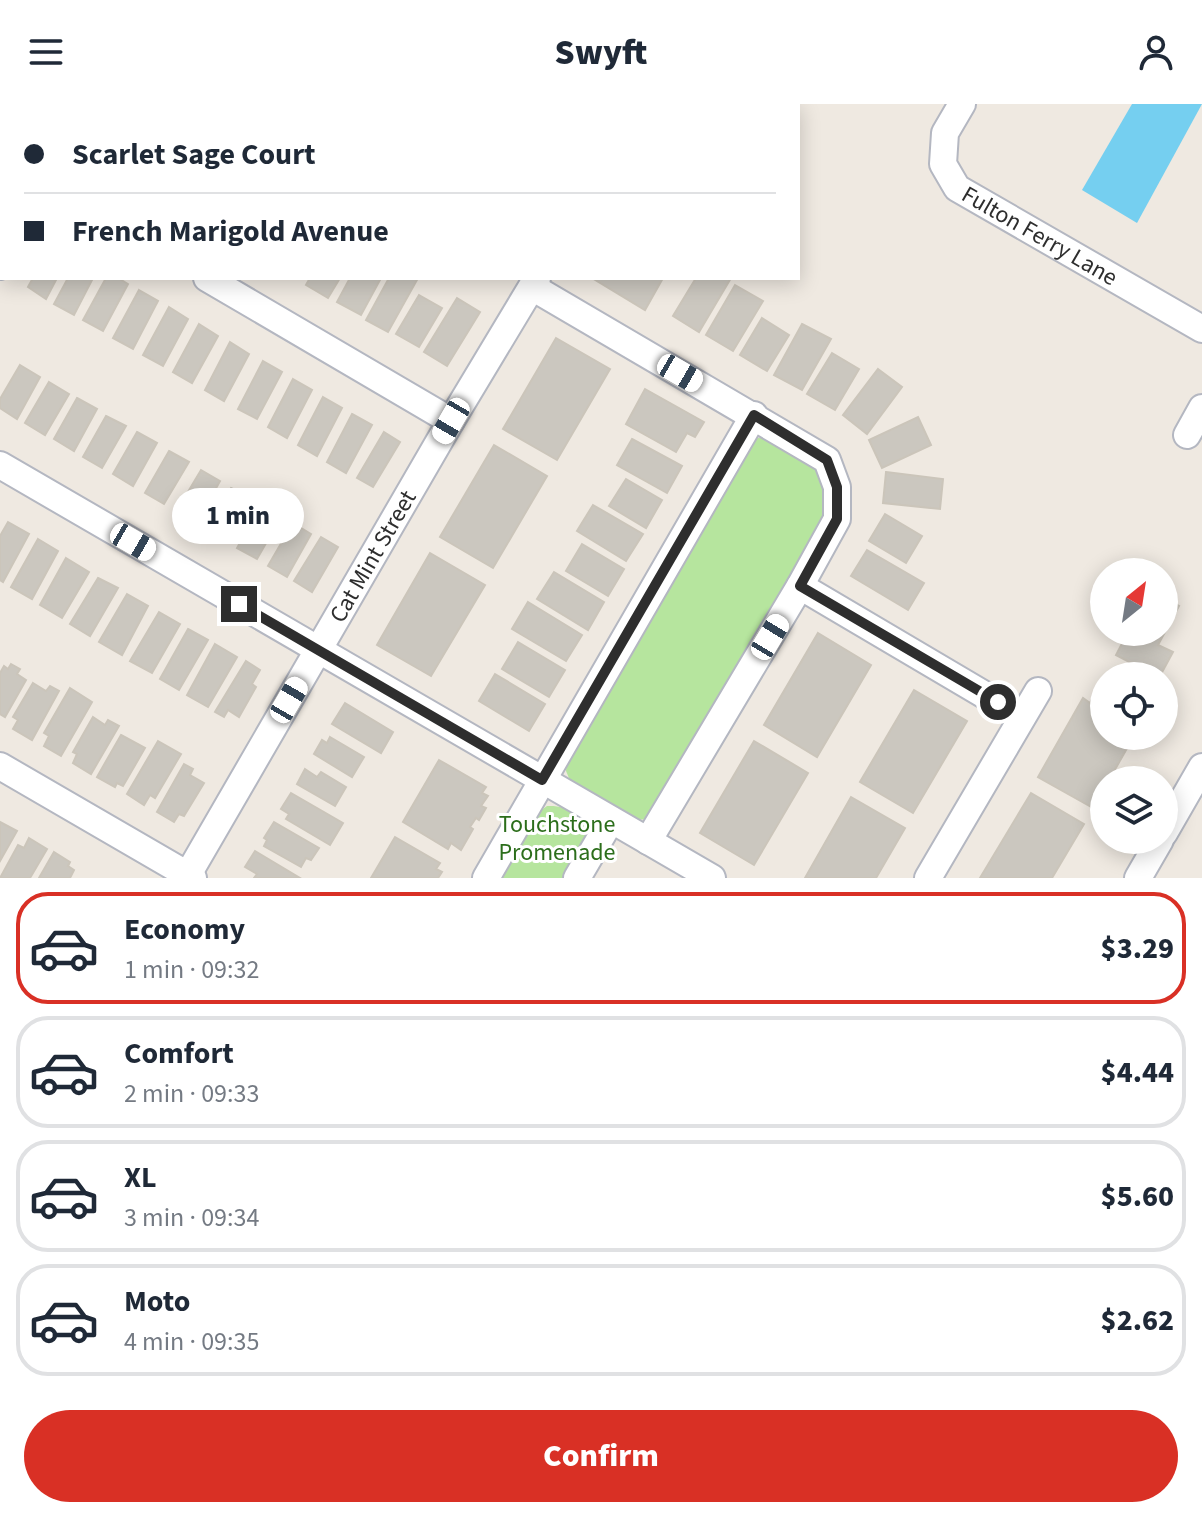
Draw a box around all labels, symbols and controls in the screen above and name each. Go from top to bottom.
text: Swyft [554,27,648,78]
icon: menu [24,30,68,74]
icon: person [1134,30,1178,74]
text: Scarlet Sage Court [72,133,316,176]
street label: Fulton Ferry Lane [955,177,1124,295]
text: French Marigold Avenue [72,210,389,253]
car [653,351,707,395]
car [429,394,473,448]
street label: Cat Mint Street [321,484,425,629]
callout: 1 min [173,488,305,544]
text: 1 min [206,497,270,534]
car [106,520,160,564]
north arrow [1090,558,1178,646]
map controls [1090,558,1178,854]
route end [221,586,257,622]
car [747,610,793,664]
button: locate [1090,662,1178,750]
car [267,673,311,727]
route start [980,684,1016,720]
button: layers [1090,766,1178,854]
park label: Touchstone Promenade [499,807,615,870]
text: Economy [124,908,245,951]
icon: car [28,912,100,984]
text: $3.29 [1101,927,1174,970]
text: 1 min · 09:32 [124,951,259,988]
text: Comfort [124,1032,234,1075]
icon: car [28,1036,100,1108]
text: $4.44 [1101,1051,1174,1094]
text: 2 min · 09:33 [124,1075,259,1112]
text: XL [124,1156,157,1199]
icon: car [28,1160,100,1232]
text: $5.60 [1101,1175,1174,1218]
text: 3 min · 09:34 [124,1199,259,1236]
text: Moto [124,1280,190,1323]
icon: car [28,1284,100,1356]
text: $2.62 [1101,1299,1174,1342]
text: 4 min · 09:35 [124,1323,259,1360]
button: Confirm [24,1410,1178,1502]

